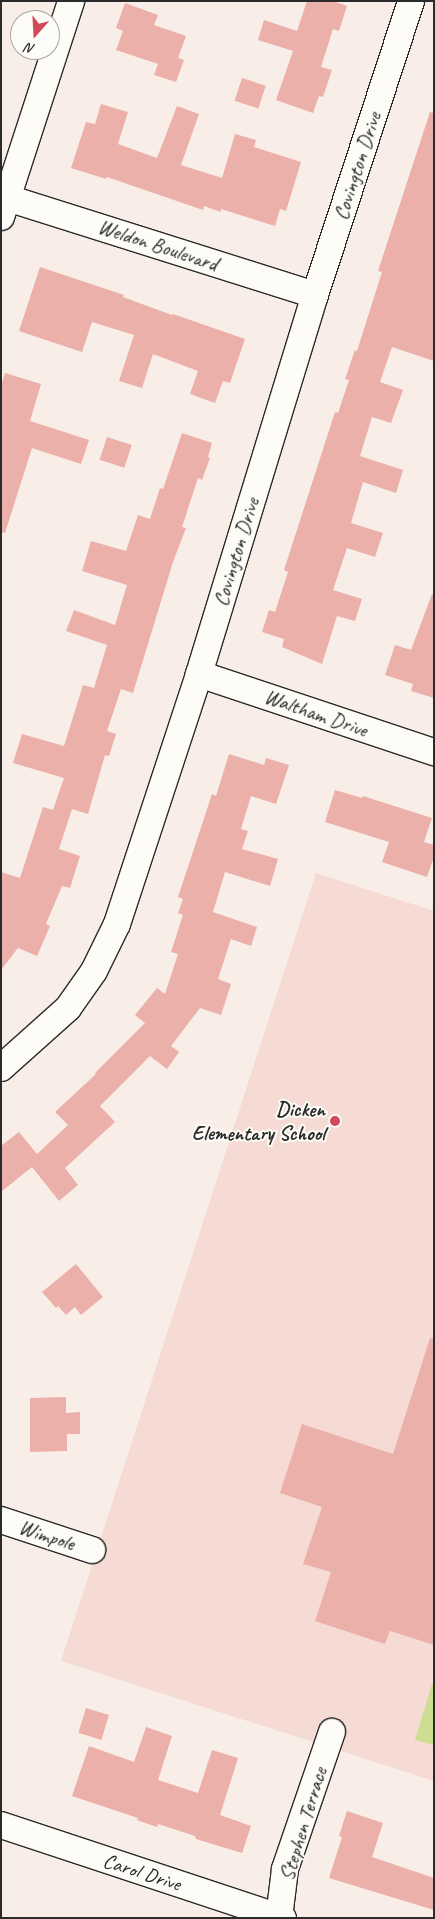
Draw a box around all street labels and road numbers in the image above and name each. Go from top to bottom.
street label: Covington Drive [328,109,386,223]
street label: Weldon Boulevard [95,214,221,276]
street label: Covington Drive [208,495,264,609]
street label: Waltham Drive [261,684,371,742]
street label: Wimpole [16,1514,78,1556]
street label: Stephen Terrace [274,1765,332,1883]
street label: Carol Drive [100,1848,184,1896]

